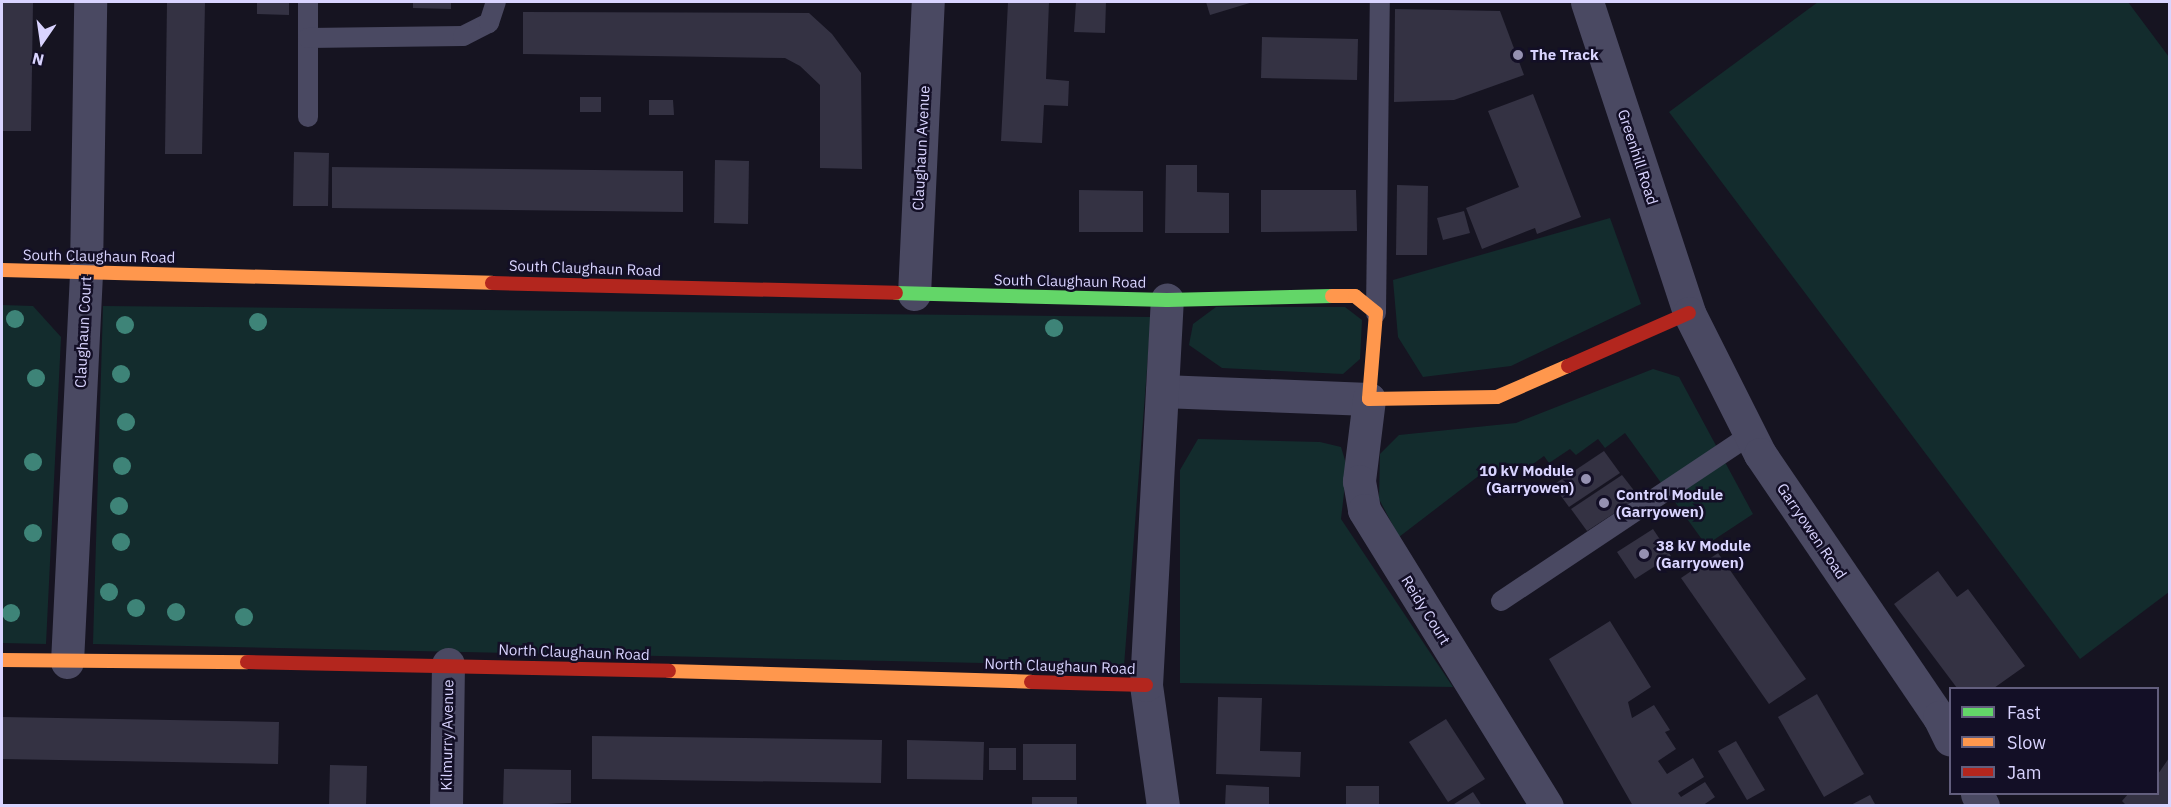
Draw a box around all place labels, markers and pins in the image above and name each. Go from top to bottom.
place label: The Track [1530,46,1599,64]
marker: The Track [1511,48,1525,62]
place label: 10 kV Module (Garryowen) [1479,461,1574,496]
marker: 10 kV Module (Garryowen) [1579,472,1593,486]
place label: Control Module (Garryowen) [1616,485,1723,520]
marker: Control Module (Garryowen) [1597,496,1611,510]
place label: 38 kV Module (Garryowen) [1656,536,1751,571]
marker: 38 kV Module (Garryowen) [1637,547,1651,561]

